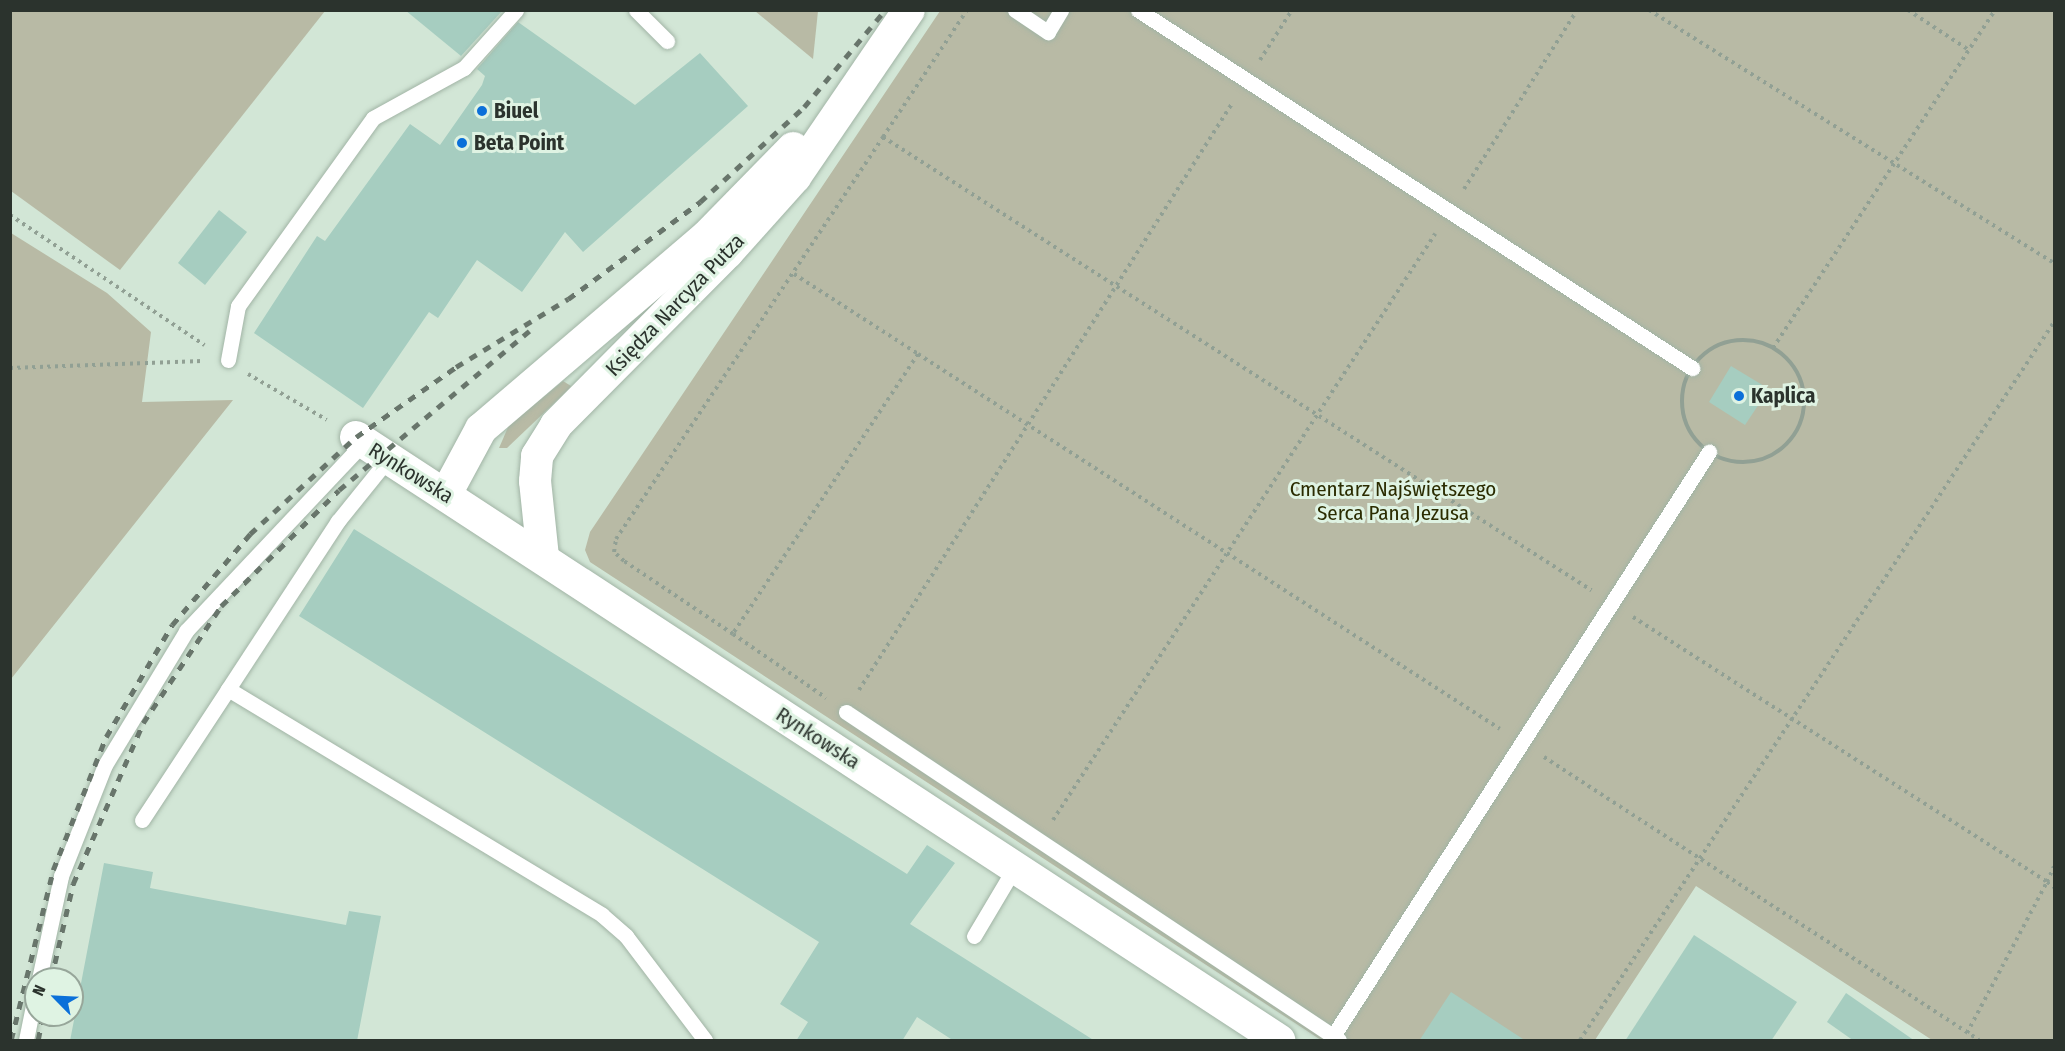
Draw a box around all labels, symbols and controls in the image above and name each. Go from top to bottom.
place label: Biuel [494,98,538,124]
marker: Biuel [475,104,489,118]
place label: Beta Point [474,130,564,156]
marker: Beta Point [455,136,469,150]
street label: Księdza Narcyza Putza [601,229,749,381]
place label: Kaplica [1751,383,1815,409]
marker: Kaplica [1732,389,1746,403]
street label: Rynkowska [364,437,458,509]
park label: Cmentarz Najświętszego Serca Pana Jezusa [1290,476,1496,526]
street label: Rynkowska [771,702,865,774]
north arrow [24,967,84,1027]
text: N [28,982,50,999]

